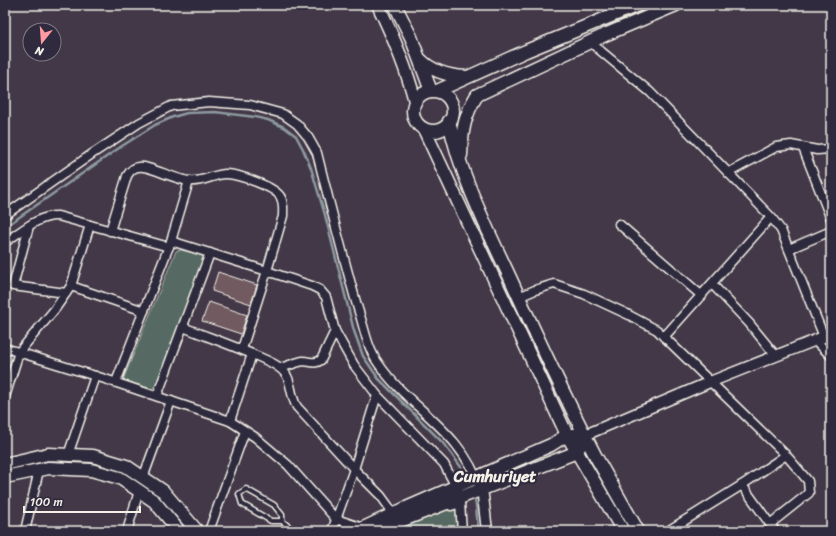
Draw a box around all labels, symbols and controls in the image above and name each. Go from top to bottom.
north arrow [22,22,62,62]
text: N [32,41,47,62]
district label: Cumhuriyet [453,462,536,491]
scale bar [24,488,140,514]
text: 100 m [30,491,63,513]

